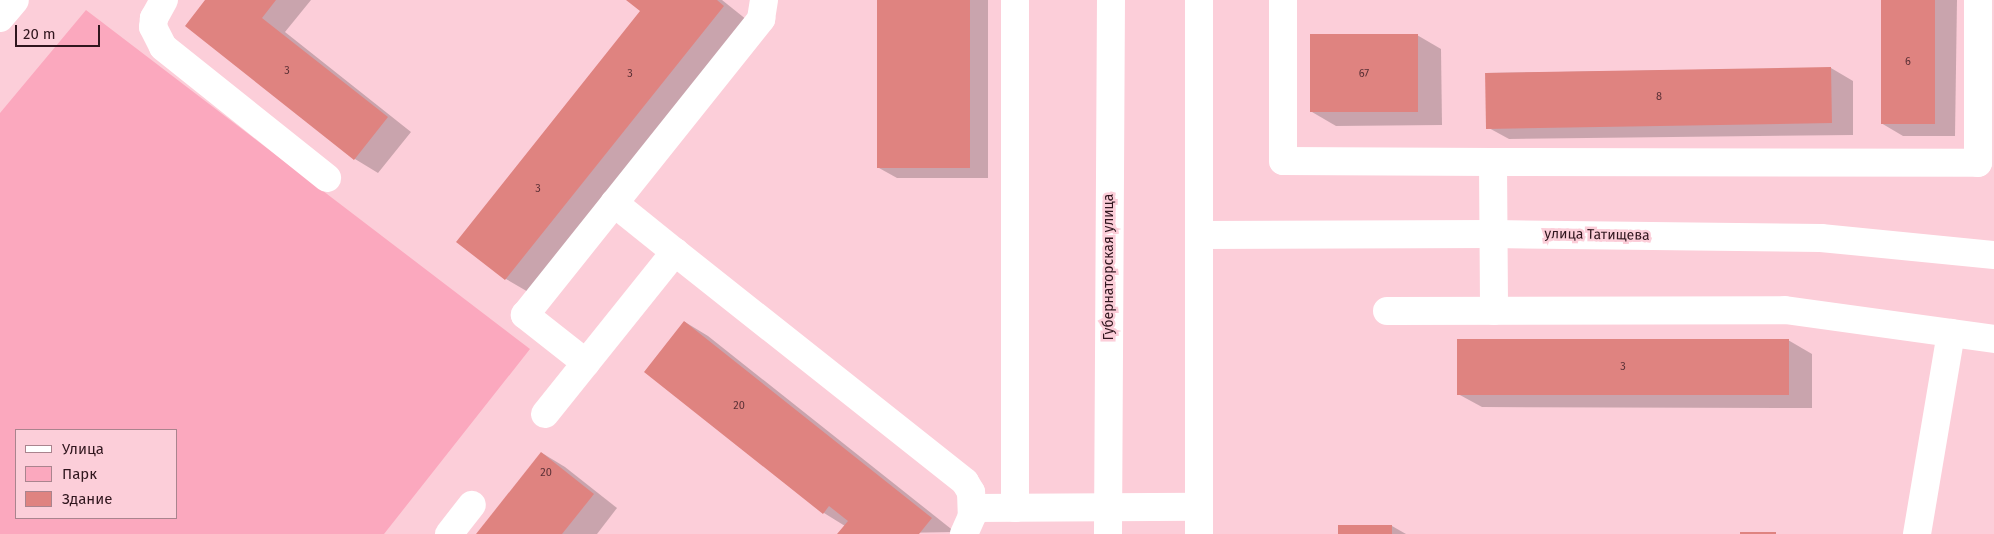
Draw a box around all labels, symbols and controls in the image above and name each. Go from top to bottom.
scale bar [18,15,102,47]
text: 20 m [23,25,56,43]
house number: 6 [1905,55,1911,69]
house number: 3 [284,64,290,78]
house number: 3 [627,67,633,81]
house number: 67 [1359,67,1369,81]
house number: 8 [1656,90,1662,104]
house number: 3 [535,182,541,196]
street label: Губернаторская улица [1101,194,1117,340]
street label: улица Татищева [1544,226,1650,244]
house number: 3 [1620,360,1626,374]
house number: 20 [733,399,745,413]
legend [15,429,178,519]
text: Улица [62,440,104,458]
text: Парк [62,465,97,483]
house number: 20 [540,466,552,480]
text: Здание [62,490,112,508]

